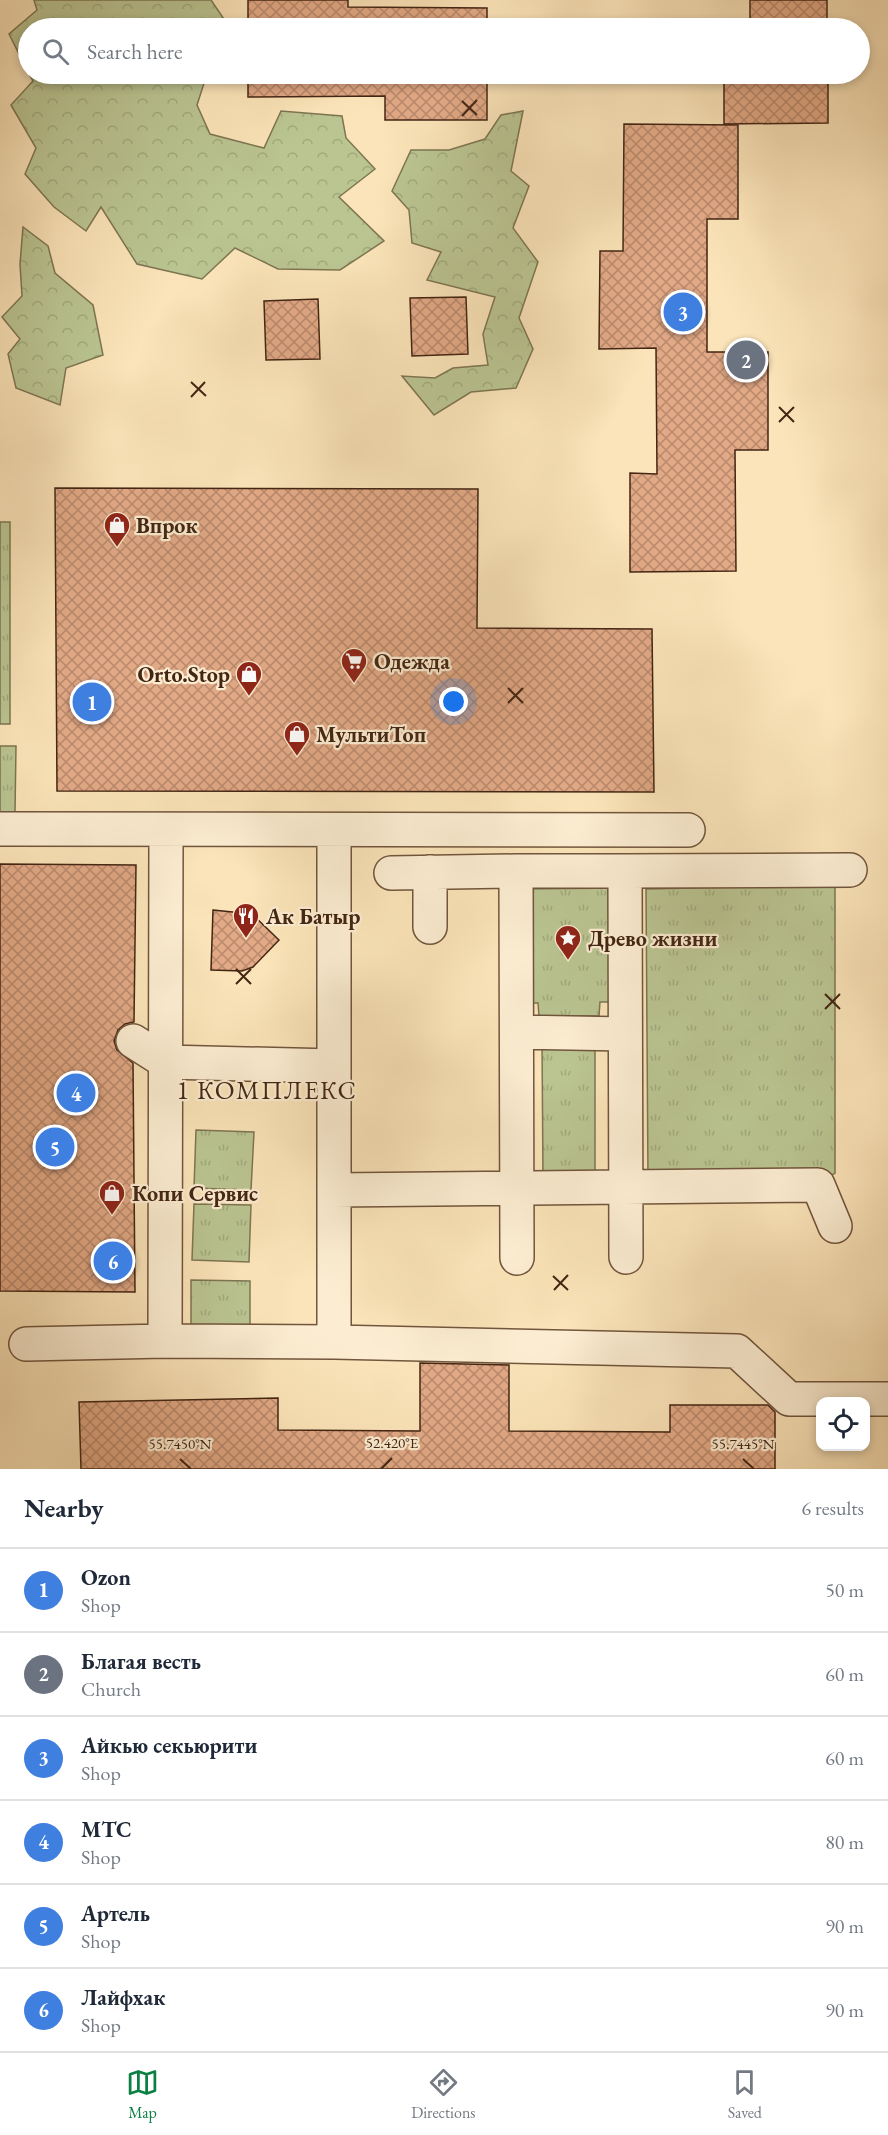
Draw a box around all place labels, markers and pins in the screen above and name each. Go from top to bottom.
pin: 3 [664,290,702,334]
pin: 2 [726,338,766,382]
shop icon: Впрок [102,510,132,548]
place label: Впрок [136,511,198,540]
supermarket icon: Одежда [339,646,369,684]
place label: Одежда [374,647,450,676]
shop icon: Orto.Stop [234,659,264,697]
place label: Orto.Stop [137,660,230,689]
pin: 1 [72,680,112,724]
shop icon: МультиТоп [282,719,312,757]
place label: МультиТоп [316,720,426,749]
restaurant icon: Ак Батыр [231,901,261,939]
place label: Ак Батыр [265,902,360,931]
place icon: Древо жизни [553,923,583,961]
place label: Древо жизни [588,924,718,953]
pin: 4 [56,1070,96,1116]
pin: 5 [36,1124,74,1170]
shop icon: Копи Сервис [97,1178,127,1216]
place label: Копи Сервис [132,1179,258,1208]
pin: 6 [94,1238,132,1284]

